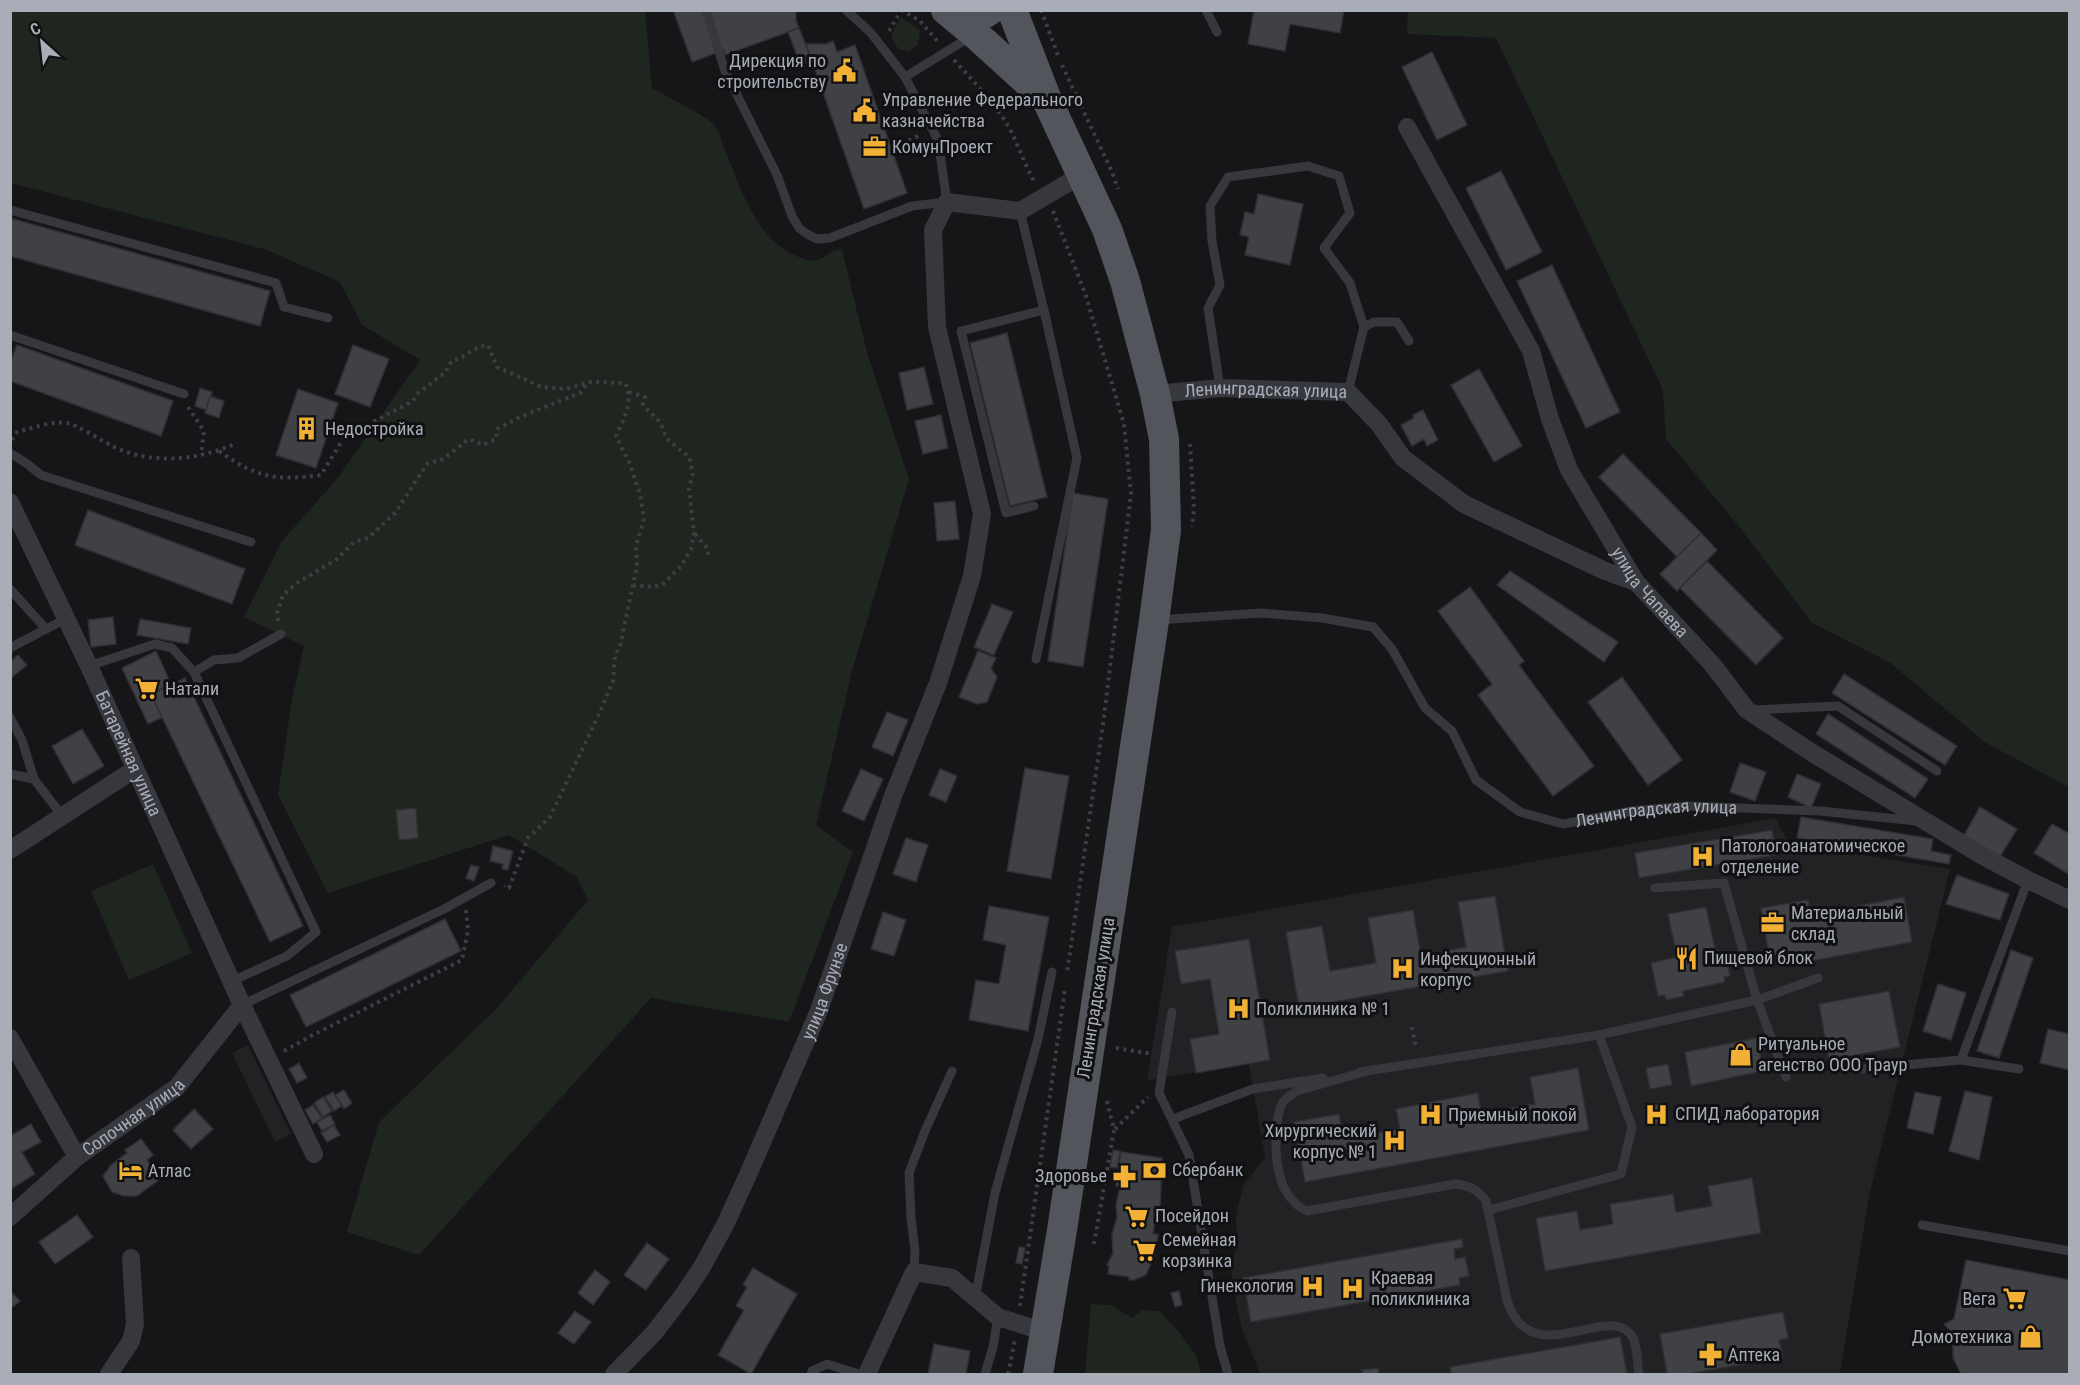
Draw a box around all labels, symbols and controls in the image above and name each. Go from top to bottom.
north arrow [12,12,72,72]
text: С [27,19,44,40]
place label: Дирекция по строительству [717,50,826,92]
public building icon: Дирекция по строительству [831,58,857,84]
place label: Управление Федерального казначейства [882,89,1083,131]
public building icon: Управление Федерального казначейства [851,97,877,123]
office icon: КомунПроект [861,134,887,160]
place label: КомунПроект [892,136,993,157]
street label: Ленинградская улица [1183,377,1347,402]
building icon: Недостройка [294,416,320,442]
place label: Недостройка [325,418,424,439]
street label: улица Чапаева [1607,543,1693,642]
supermarket icon: Натали [134,676,160,702]
place label: Натали [165,678,219,699]
street label: Батарейная улица [92,687,166,819]
street label: Ленинградская улица [1573,795,1737,832]
place label: Патологоанатомическое отделение [1721,835,1905,877]
hospital icon: Патологоанатомическое отделение [1690,843,1716,869]
place label: Материальный склад [1791,902,1904,944]
office icon: Материальный склад [1760,910,1786,936]
street label: Ленинградская улица [1072,916,1119,1080]
street label: улица Фрунзе [797,940,851,1043]
restaurant icon: Пищевой блок [1673,945,1699,971]
place label: Пищевой блок [1704,947,1813,968]
place label: Инфекционный корпус [1420,948,1536,990]
hospital icon: Инфекционный корпус [1389,956,1415,982]
hospital icon: Поликлиника № 1 [1225,996,1251,1022]
place label: Поликлиника № 1 [1256,998,1390,1019]
place label: Ритуальное агенство ООО Траур [1758,1033,1907,1075]
shop icon: Ритуальное агенство ООО Траур [1727,1041,1753,1067]
street label: Сопочная улица [78,1075,189,1160]
hospital icon: СПИД лаборатория [1644,1101,1670,1127]
hospital icon: Приемный покой [1417,1102,1443,1128]
place label: СПИД лаборатория [1675,1103,1820,1124]
place label: Приемный покой [1448,1104,1577,1125]
place label: Хирургический корпус № 1 [1265,1120,1377,1162]
hospital icon: Хирургический корпус № 1 [1382,1128,1408,1154]
bank icon: Сбербанк [1141,1157,1167,1183]
hotel icon: Атлас [117,1158,143,1184]
place label: Сбербанк [1172,1159,1244,1180]
place label: Атлас [148,1160,191,1181]
pharmacy icon: Здоровье [1112,1163,1138,1189]
place label: Здоровье [1035,1165,1107,1186]
supermarket icon: Посейдон [1124,1203,1150,1229]
place label: Посейдон [1155,1205,1229,1226]
place label: Семейная корзинка [1162,1229,1236,1271]
supermarket icon: Семейная корзинка [1131,1237,1157,1263]
place label: Краевая поликлиника [1371,1267,1470,1309]
hospital icon: Гинекология [1299,1273,1325,1299]
place label: Гинекология [1200,1275,1294,1296]
hospital icon: Краевая поликлиника [1340,1275,1366,1301]
supermarket icon: Вега [2001,1286,2027,1312]
place label: Вега [1962,1288,1996,1309]
shop icon: Домотехника [2017,1324,2043,1350]
place label: Домотехника [1912,1326,2012,1347]
pharmacy icon: Аптека [1697,1342,1723,1368]
place label: Аптека [1728,1344,1780,1365]

